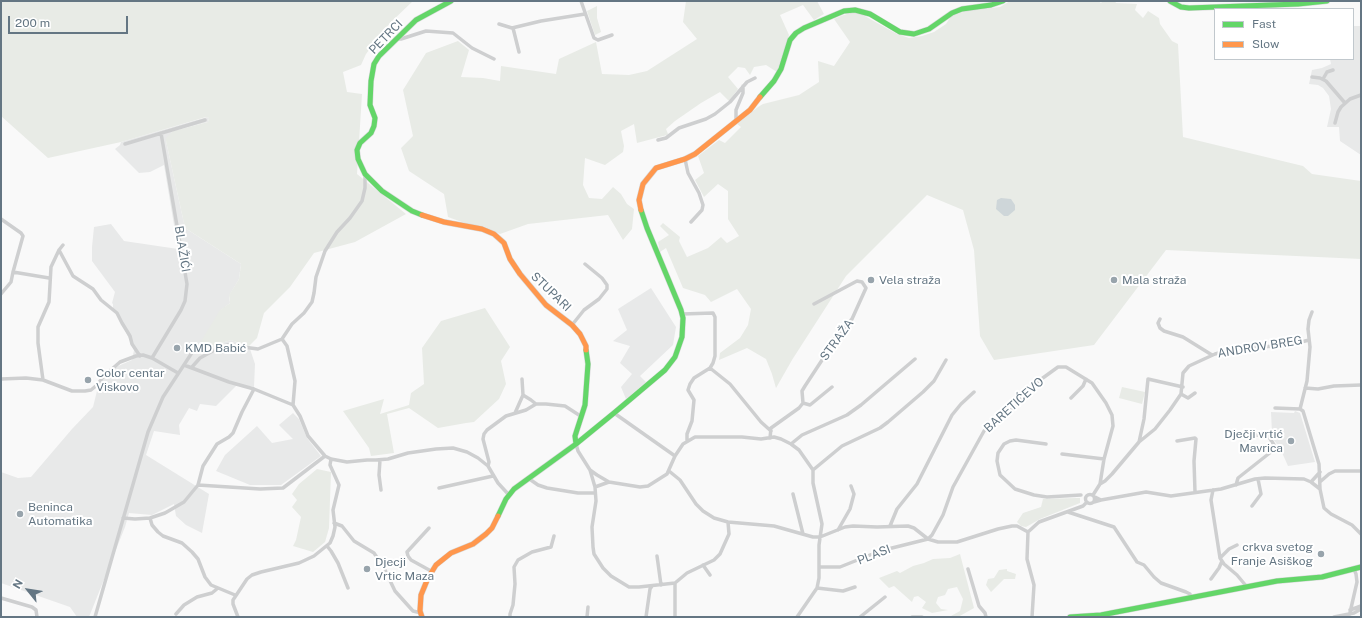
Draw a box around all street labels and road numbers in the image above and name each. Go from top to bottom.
street label: PETRCI [366,17,406,57]
street label: BLAŽIĆI [171,225,193,273]
street label: STUPARI [528,269,574,315]
street label: STRAŽA [817,316,857,364]
street label: ANDROV BREG [1216,333,1304,361]
street label: BARETIĆEVO [981,374,1047,436]
street label: PLASI [855,542,893,568]

